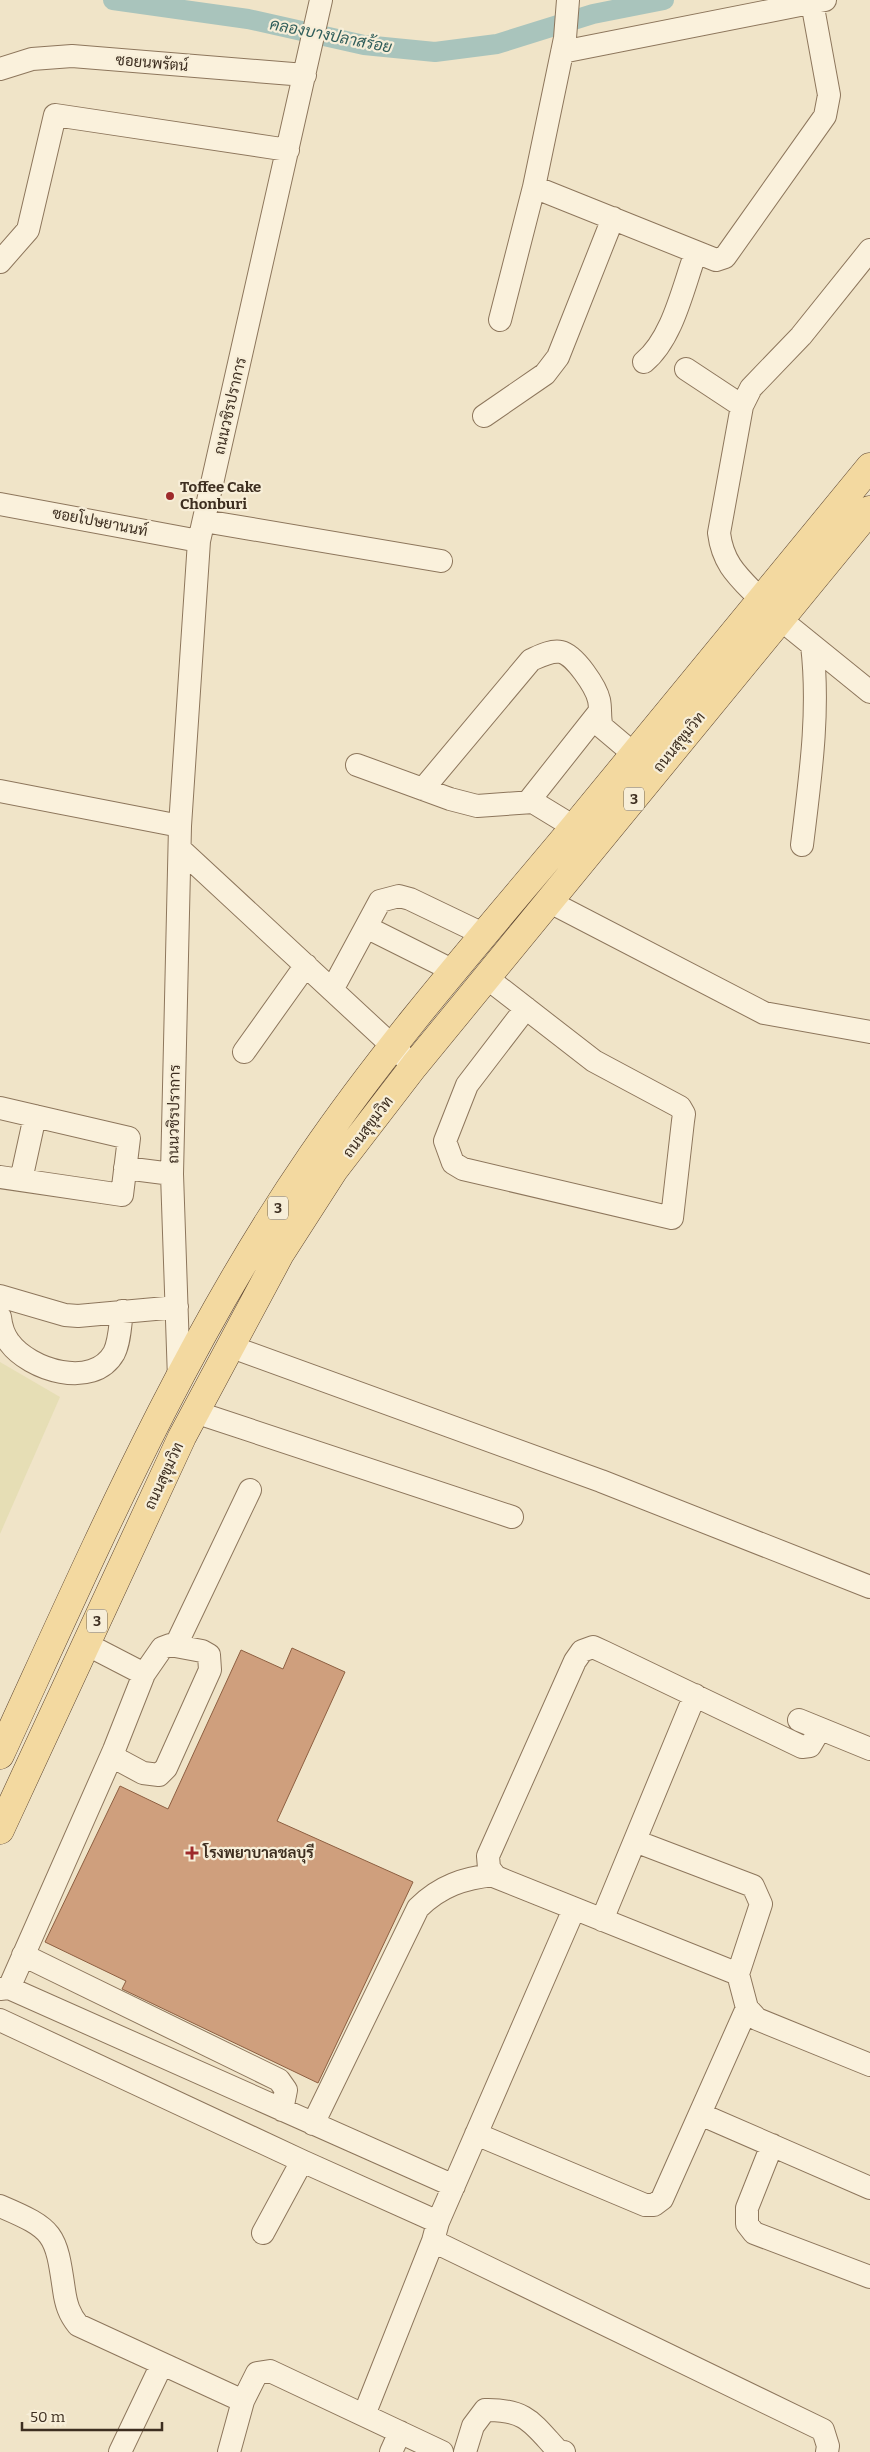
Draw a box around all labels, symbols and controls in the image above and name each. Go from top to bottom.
water label: คลองบางปลาสร้อย [268,12,394,57]
street label: ซอยนพรัตน์ [115,50,189,75]
street label: ถนนวชิรปราการ [210,356,250,456]
place label: Toffee Cake Chonburi [180,478,261,513]
marker: Toffee Cake Chonburi [164,490,176,502]
street label: ซอยโปษยานนท์ [51,503,150,540]
street label: ถนนสุขุมวิท [649,708,710,777]
road number: 3 [624,788,644,811]
street label: ถนนวชิรปราการ [164,1064,184,1164]
street label: ถนนสุขุมวิท [339,1093,399,1162]
road number: 3 [268,1196,288,1220]
street label: ถนนสุขุมวิท [141,1439,189,1513]
road number: 3 [87,1610,107,1632]
place label: โรงพยาบาลชลบุรี [202,1842,314,1864]
marker: โรงพยาบาลชลบุรี [185,1846,199,1860]
scale bar [22,2400,162,2432]
text: 50 m [30,2408,66,2426]

